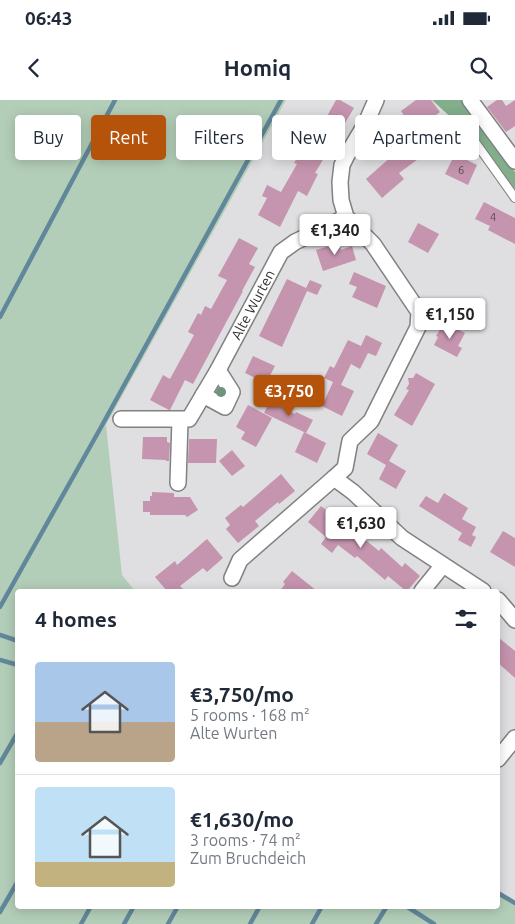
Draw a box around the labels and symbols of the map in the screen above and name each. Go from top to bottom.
house number: 6 [458,164,464,176]
house number: 4 [490,211,496,223]
pin: €1,340 [294,214,376,256]
street label: Alte Wurten [228,267,278,342]
pin: €1,150 [409,298,491,340]
pin: €3,750 [248,374,330,417]
pin: €1,630 [320,506,402,549]

